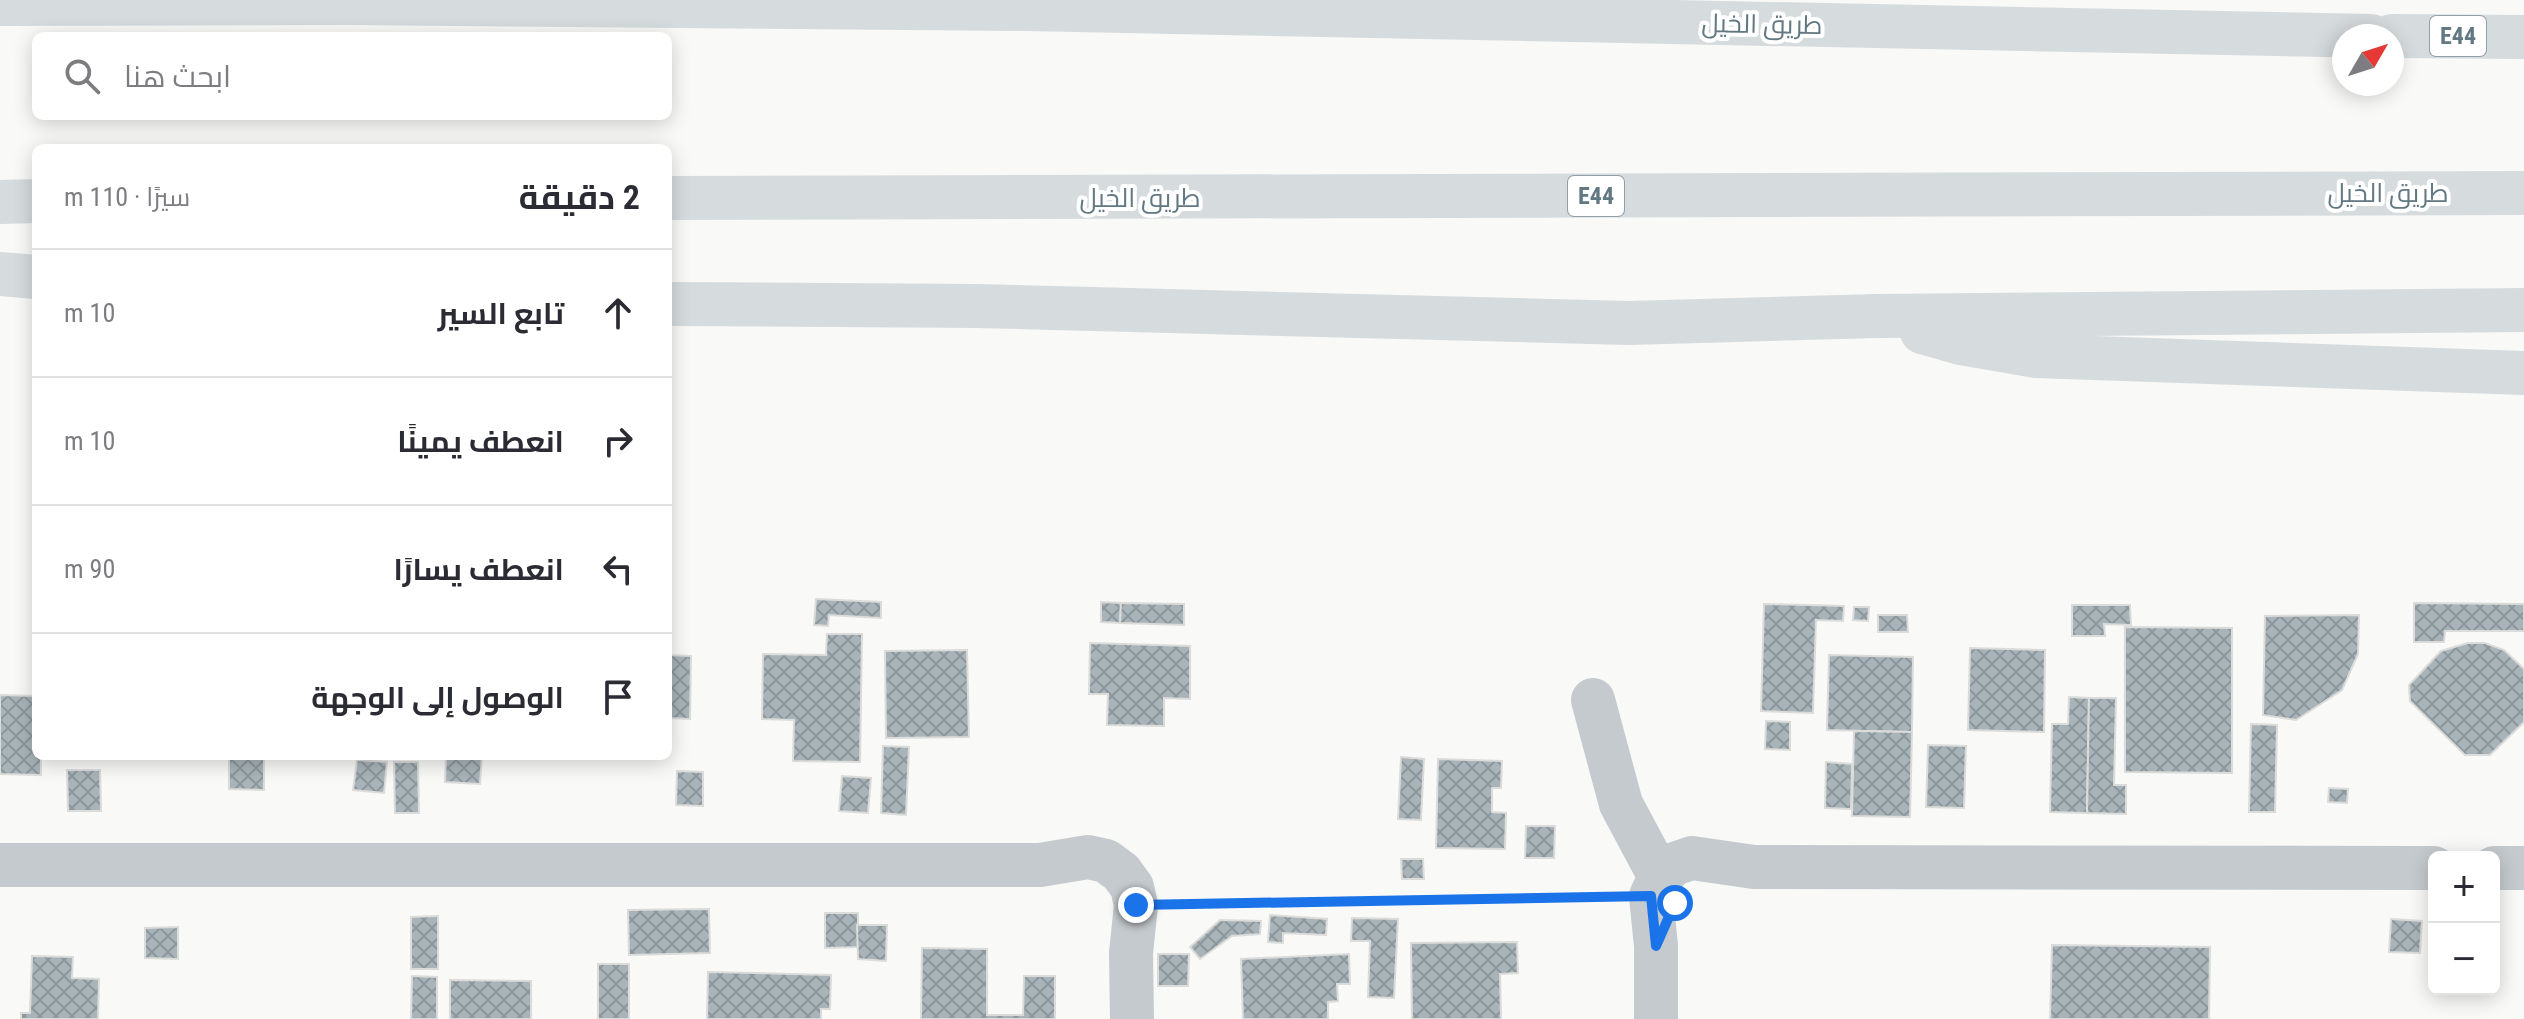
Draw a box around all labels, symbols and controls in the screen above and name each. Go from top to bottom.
street label: طريق الخيل [1701,8,1823,41]
road number: E44 [2430,16,2486,56]
north arrow [2332,24,2404,96]
search box [32,32,672,120]
icon: search [60,54,104,98]
text: ابحث هنا [124,59,231,94]
road number: E44 [1568,176,1624,216]
text: 2 دقيقة [519,177,640,217]
street label: طريق الخيل [2327,178,2449,209]
text: سيرًا · 110 m [64,182,190,212]
street label: طريق الخيل [1079,183,1201,214]
icon: ahead [596,291,640,335]
text: تابع السير [438,296,564,331]
text: 10 m [64,298,115,328]
icon: right [596,419,640,463]
text: انعطف يمينًا [397,424,564,459]
text: 10 m [64,426,115,456]
icon: left [596,547,640,591]
text: انعطف يسارًا [393,552,564,587]
text: 90 m [64,554,115,584]
icon: arrive [596,675,640,719]
text: الوصول إلى الوجهة [311,680,564,715]
map controls [2428,851,2500,995]
button: + [2428,851,2500,923]
route start [1657,885,1693,921]
route end [1118,887,1154,923]
button: − [2428,923,2500,995]

